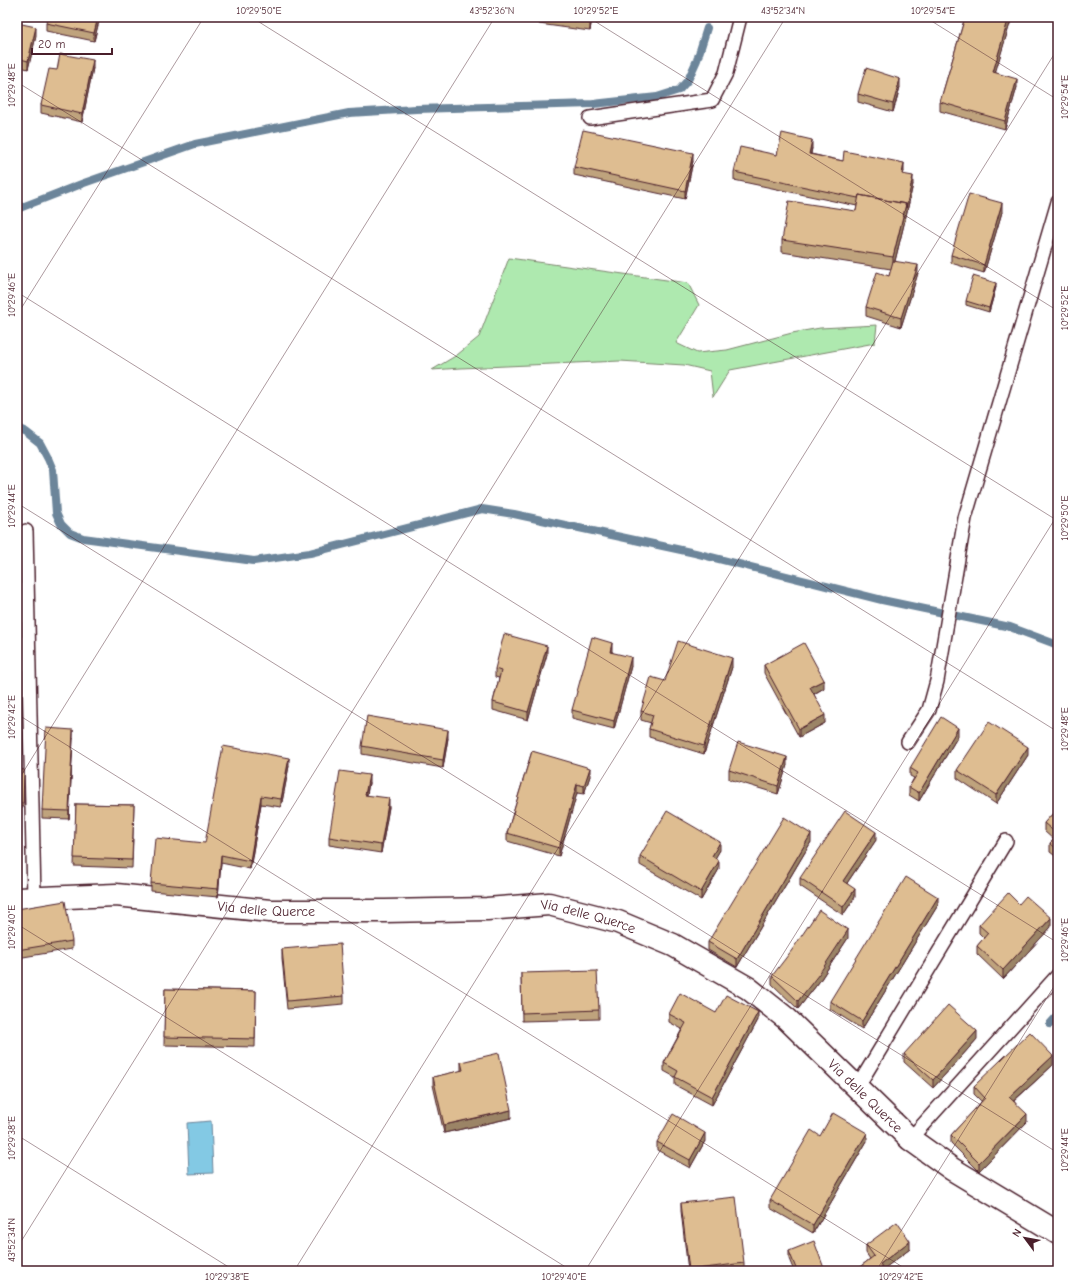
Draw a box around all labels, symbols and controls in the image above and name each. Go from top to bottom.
text: 10°29'50"E [236,5,282,17]
text: 43°52'36"N [470,5,514,17]
text: 10°29'52"E [574,5,618,17]
text: 43°52'34"N [761,5,805,17]
text: 10°29'54"E [911,5,955,17]
scale bar [32,30,112,56]
text: 20 m [38,37,66,51]
text: 10°29'48"E [6,63,18,107]
text: 10°29'54"E [1059,75,1071,119]
text: 10°29'46"E [6,273,18,317]
text: 10°29'52"E [1059,286,1071,330]
text: 10°29'44"E [6,484,18,528]
text: 10°29'50"E [1059,495,1071,541]
text: 10°29'42"E [6,695,18,739]
text: 10°29'48"E [1059,707,1071,751]
street label: Via delle Querce [540,896,638,937]
street label: Via delle Querce [216,898,315,920]
text: 10°29'40"E [6,905,18,949]
text: 10°29'46"E [1059,918,1071,962]
street label: Via delle Querce [824,1056,906,1136]
text: 10°29'38"E [6,1116,18,1160]
text: 10°29'44"E [1059,1128,1071,1172]
text: 43°52'34"N [6,1218,18,1262]
north arrow [1005,1218,1045,1258]
text: N [1010,1226,1024,1239]
text: 10°29'38"E [205,1271,249,1283]
text: 10°29'40"E [542,1271,586,1283]
text: 10°29'42"E [879,1271,923,1283]

